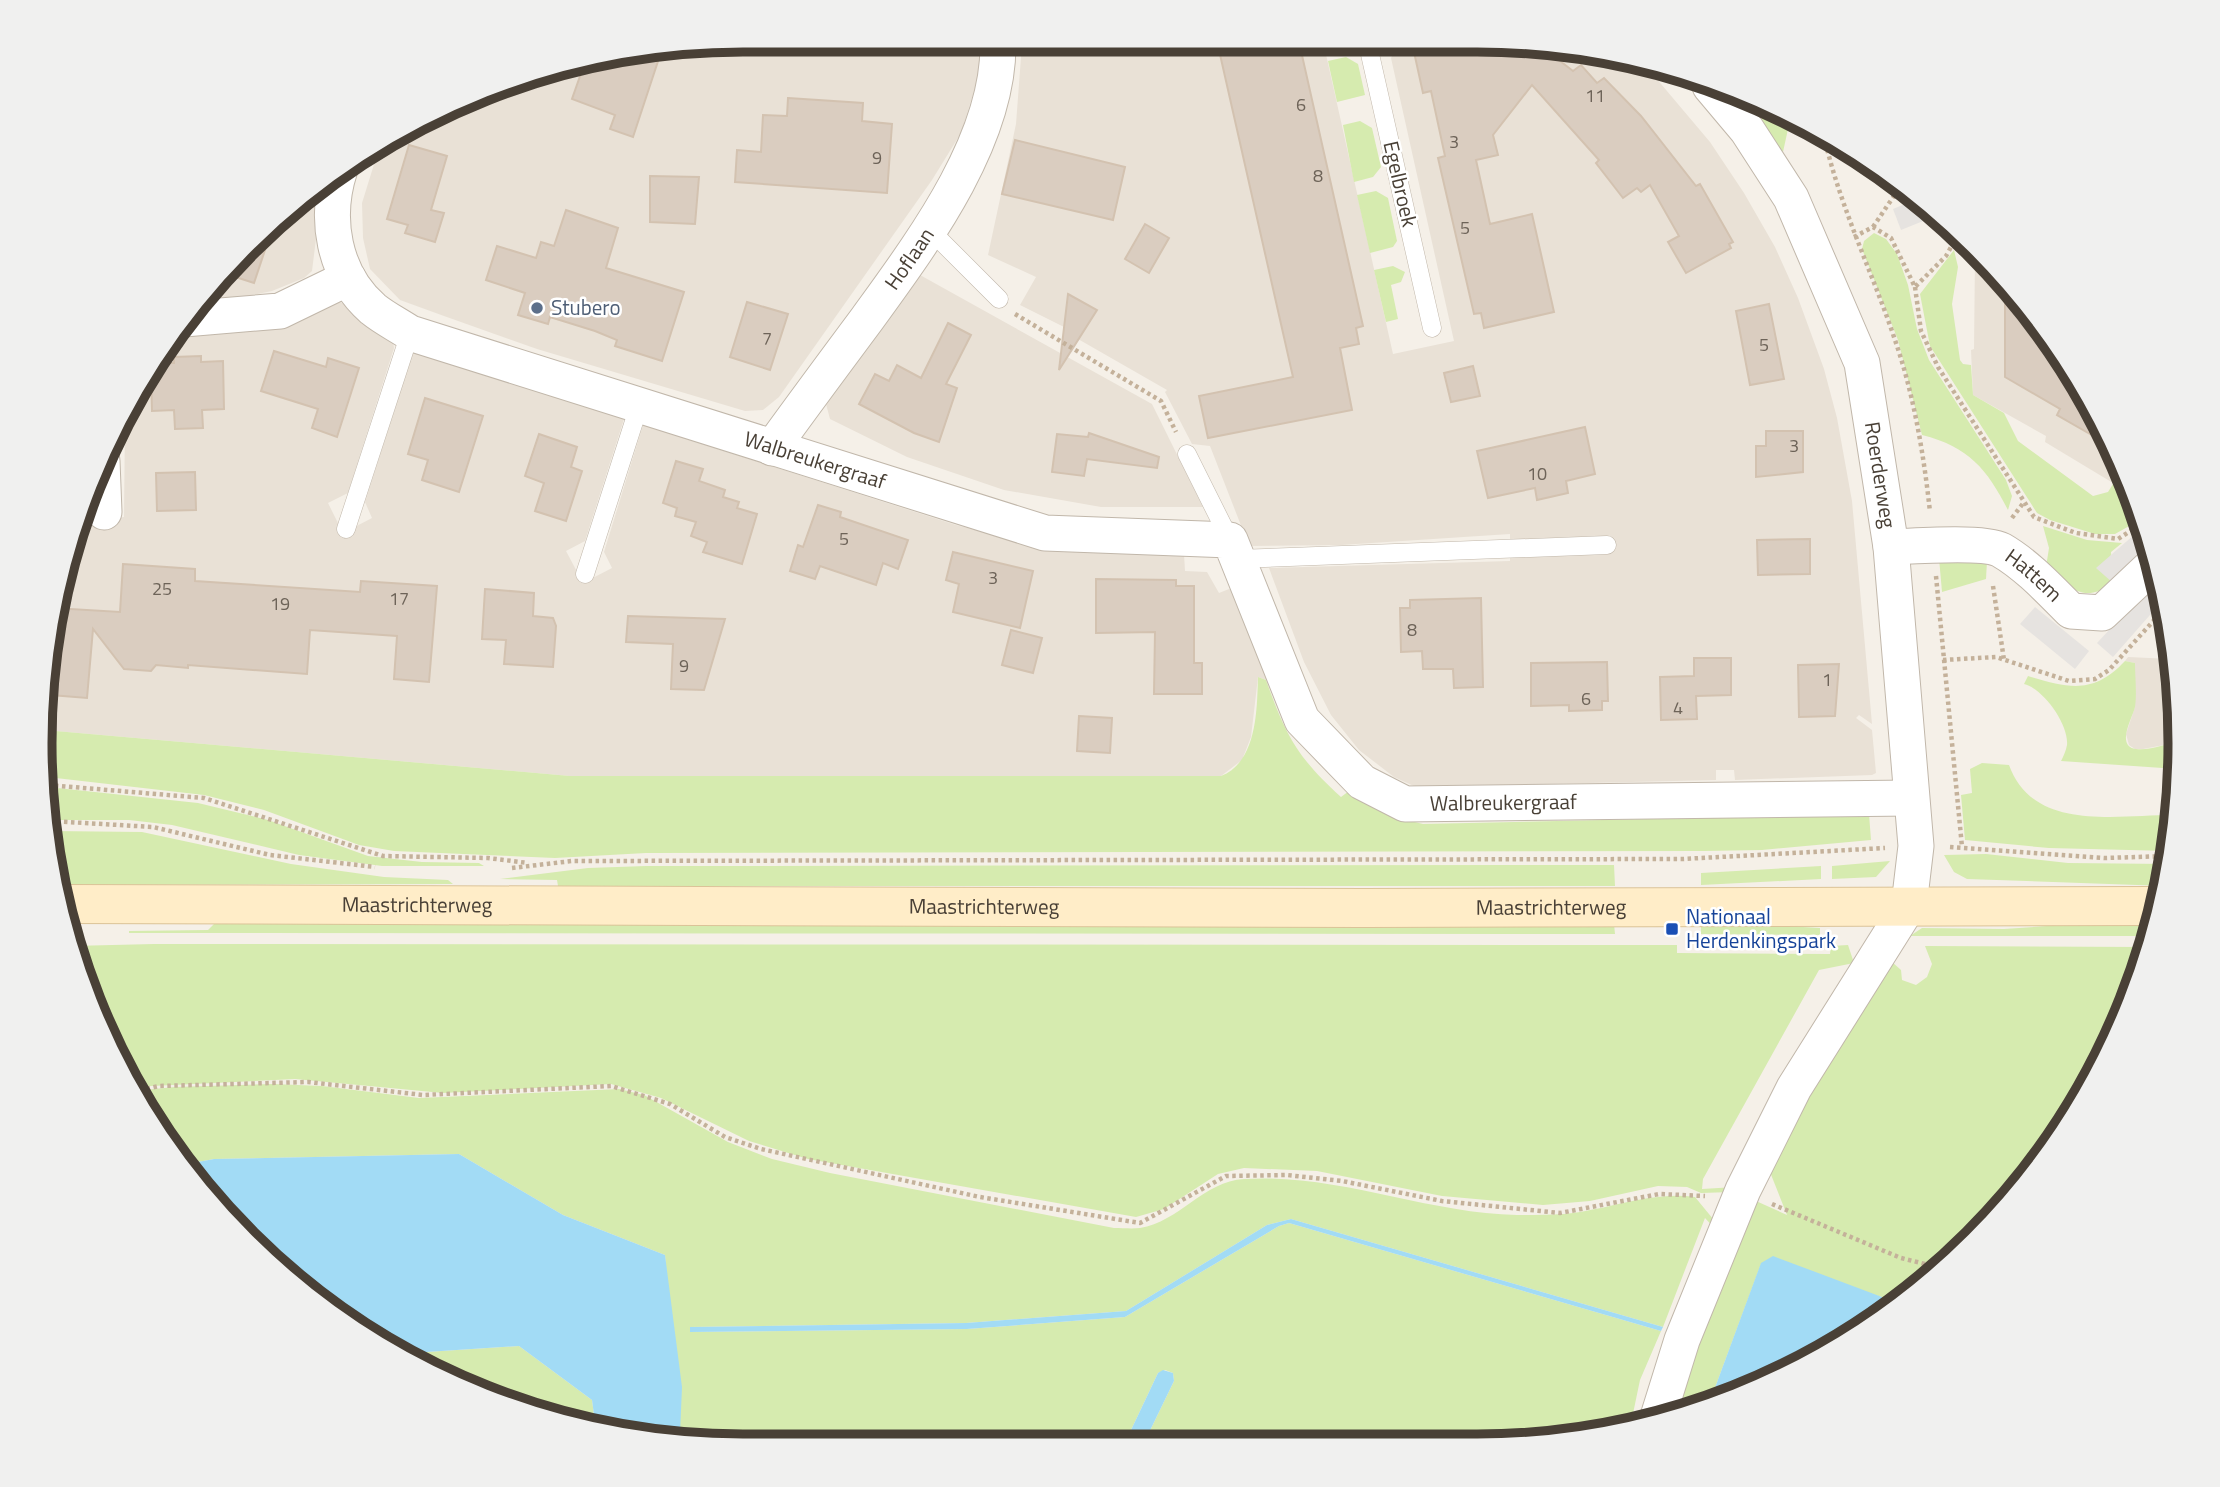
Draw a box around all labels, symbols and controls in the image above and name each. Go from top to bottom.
house number: 11 [1585,82,1605,109]
house number: 6 [1296,91,1306,118]
house number: 3 [1449,128,1459,155]
street label: Egelbroek [1376,138,1426,230]
house number: 9 [872,144,882,171]
house number: 8 [1313,162,1323,189]
house number: 5 [1460,214,1470,241]
street label: Hoflaan [876,221,942,296]
place label: Stubero [551,291,621,323]
marker: Stubero [529,300,545,316]
house number: 7 [762,325,772,352]
house number: 5 [1759,331,1769,358]
street label: Roerderweg [1857,419,1905,531]
street label: Walbreukergraaf [740,422,890,497]
house number: 3 [1789,432,1799,459]
house number: 10 [1527,460,1547,487]
house number: 5 [839,525,849,552]
street label: Hattem [1999,540,2070,609]
house number: 3 [988,564,998,591]
house number: 25 [152,575,172,602]
house number: 17 [389,585,409,612]
house number: 19 [270,590,290,617]
house number: 8 [1407,616,1417,643]
house number: 9 [679,652,689,679]
house number: 1 [1822,666,1832,693]
house number: 6 [1581,685,1591,712]
house number: 4 [1673,694,1683,721]
street label: Walbreukergraaf [1429,785,1577,819]
street label: Maastrichterweg [342,888,493,920]
street label: Maastrichterweg [909,890,1060,922]
street label: Maastrichterweg [1476,890,1627,923]
place label: Nationaal Herdenkingspark [1686,900,1836,956]
marker: Nationaal Herdenkingspark [1664,921,1680,937]

